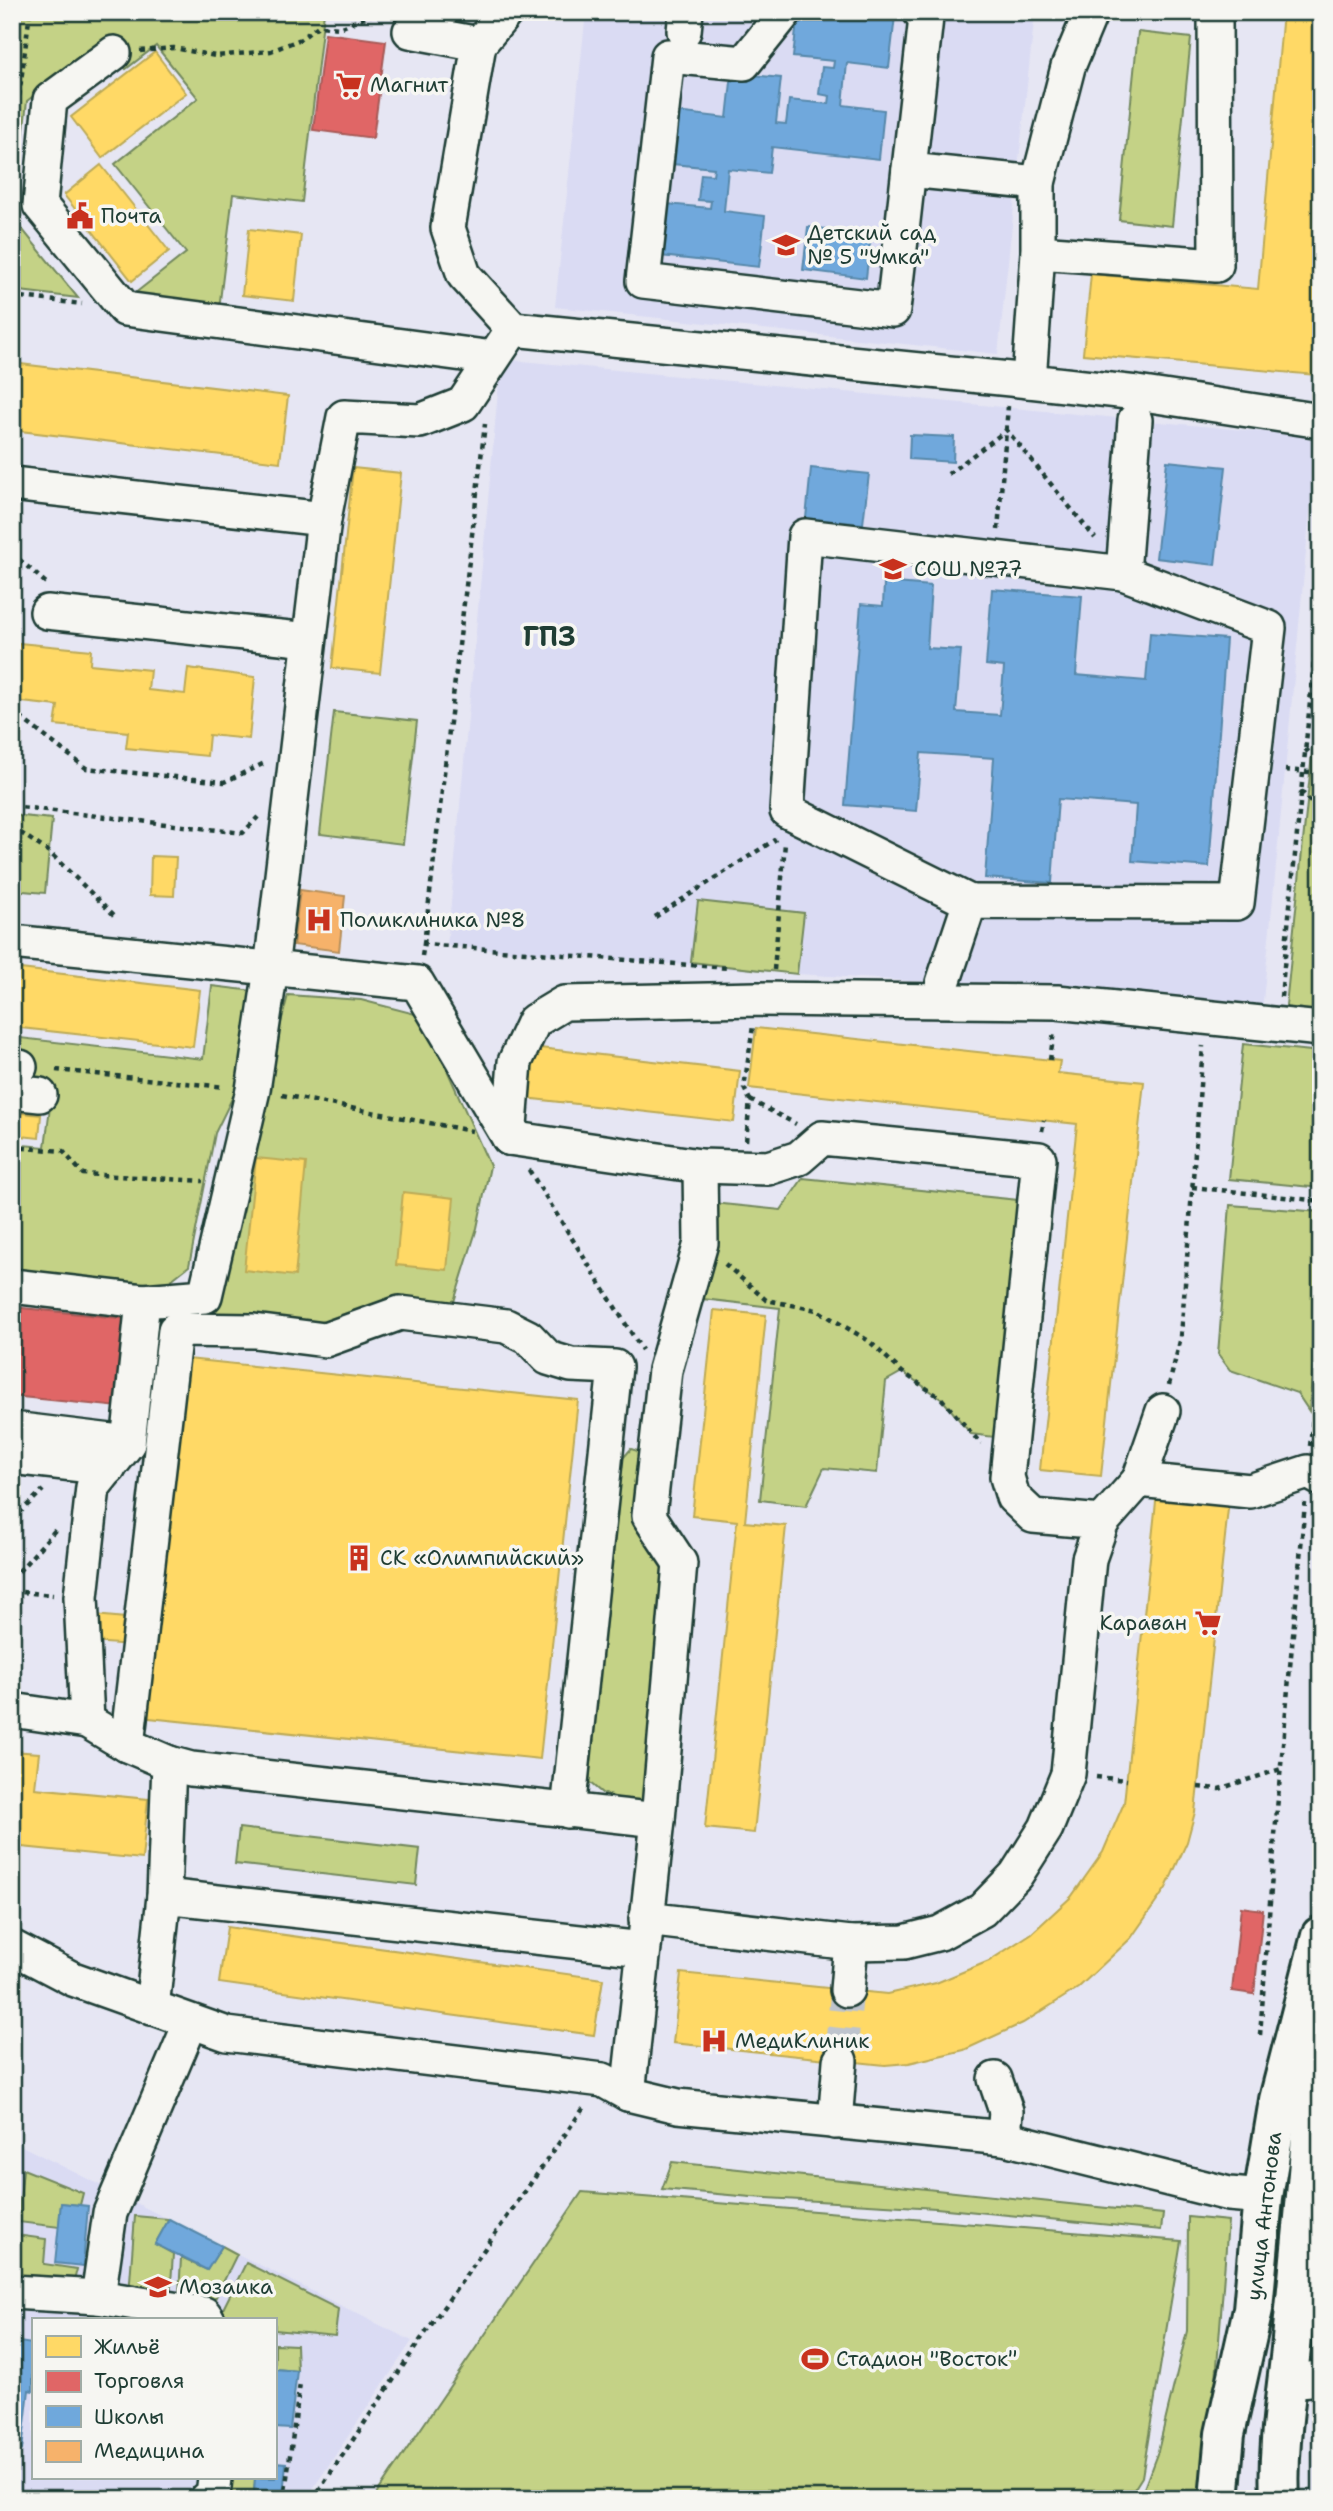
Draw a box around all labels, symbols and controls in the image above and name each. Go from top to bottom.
supermarket icon: Магнит [334,70,364,100]
place label: Магнит [370,71,449,99]
public building icon: Почта [65,201,95,231]
place label: Почта [101,202,162,230]
place label: Детский сад № 5 "Умка" [807,219,936,271]
school or university icon: Детский сад № 5 "Умка" [771,230,801,260]
school or university icon: СОШ №77 [878,554,908,584]
place label: СОШ №77 [914,555,1022,583]
district label: ГПЗ [523,617,575,655]
hospital icon: Поликлиника №8 [304,905,334,935]
place label: Поликлиника №8 [340,906,525,934]
building icon: СК «Олимпийский» [344,1543,374,1573]
place label: СК «Олимпийский» [380,1544,584,1572]
supermarket icon: Караван [1193,1608,1223,1638]
place label: Караван [1100,1609,1187,1637]
hospital icon: МедиКлиник [699,2026,729,2056]
place label: МедиКлиник [735,2027,869,2055]
street label: улица Антонова [1240,2130,1288,2302]
school or university icon: Мозаика [143,2272,173,2302]
place label: Мозаика [179,2273,273,2301]
legend [32,2318,276,2480]
text: Жильё [94,2333,160,2361]
sports icon: Стадион "Восток" [800,2344,830,2374]
place label: Стадион "Восток" [836,2345,1017,2373]
text: Торговля [94,2367,184,2395]
text: Школы [94,2403,164,2431]
text: Медицина [94,2437,204,2465]

